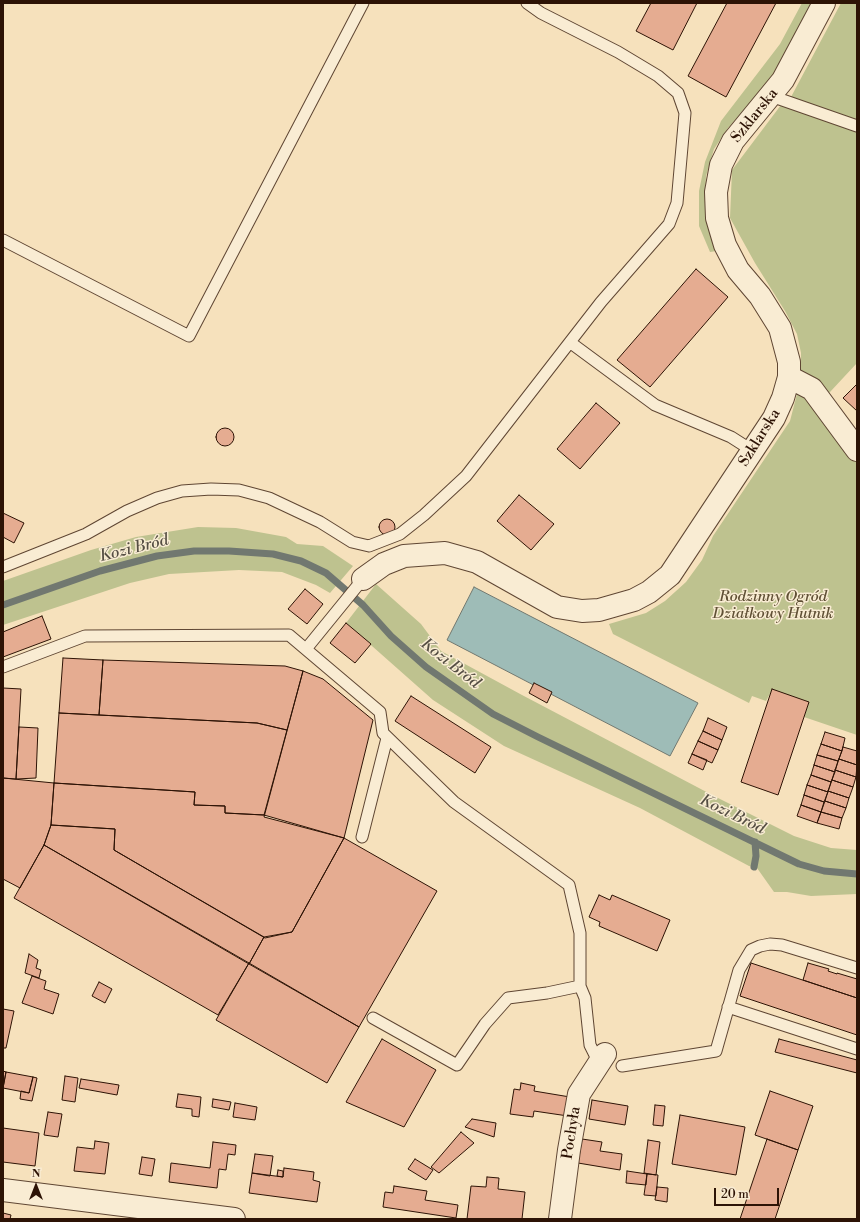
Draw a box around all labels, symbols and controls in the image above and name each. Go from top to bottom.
street label: Szklarska [728,85,782,147]
street label: Szklarska [735,406,785,470]
water label: Kozi Bród [98,531,170,567]
park label: Rodzinny Ogród Działkowy Hutnik [713,588,833,623]
water label: Kozi Bród [416,635,484,693]
water label: Kozi Bród [696,791,768,839]
street label: Pochyła [559,1105,585,1161]
north arrow [16,1166,56,1206]
text: N [32,1167,40,1181]
scale bar [716,1180,781,1206]
text: 20 m [721,1187,749,1202]

